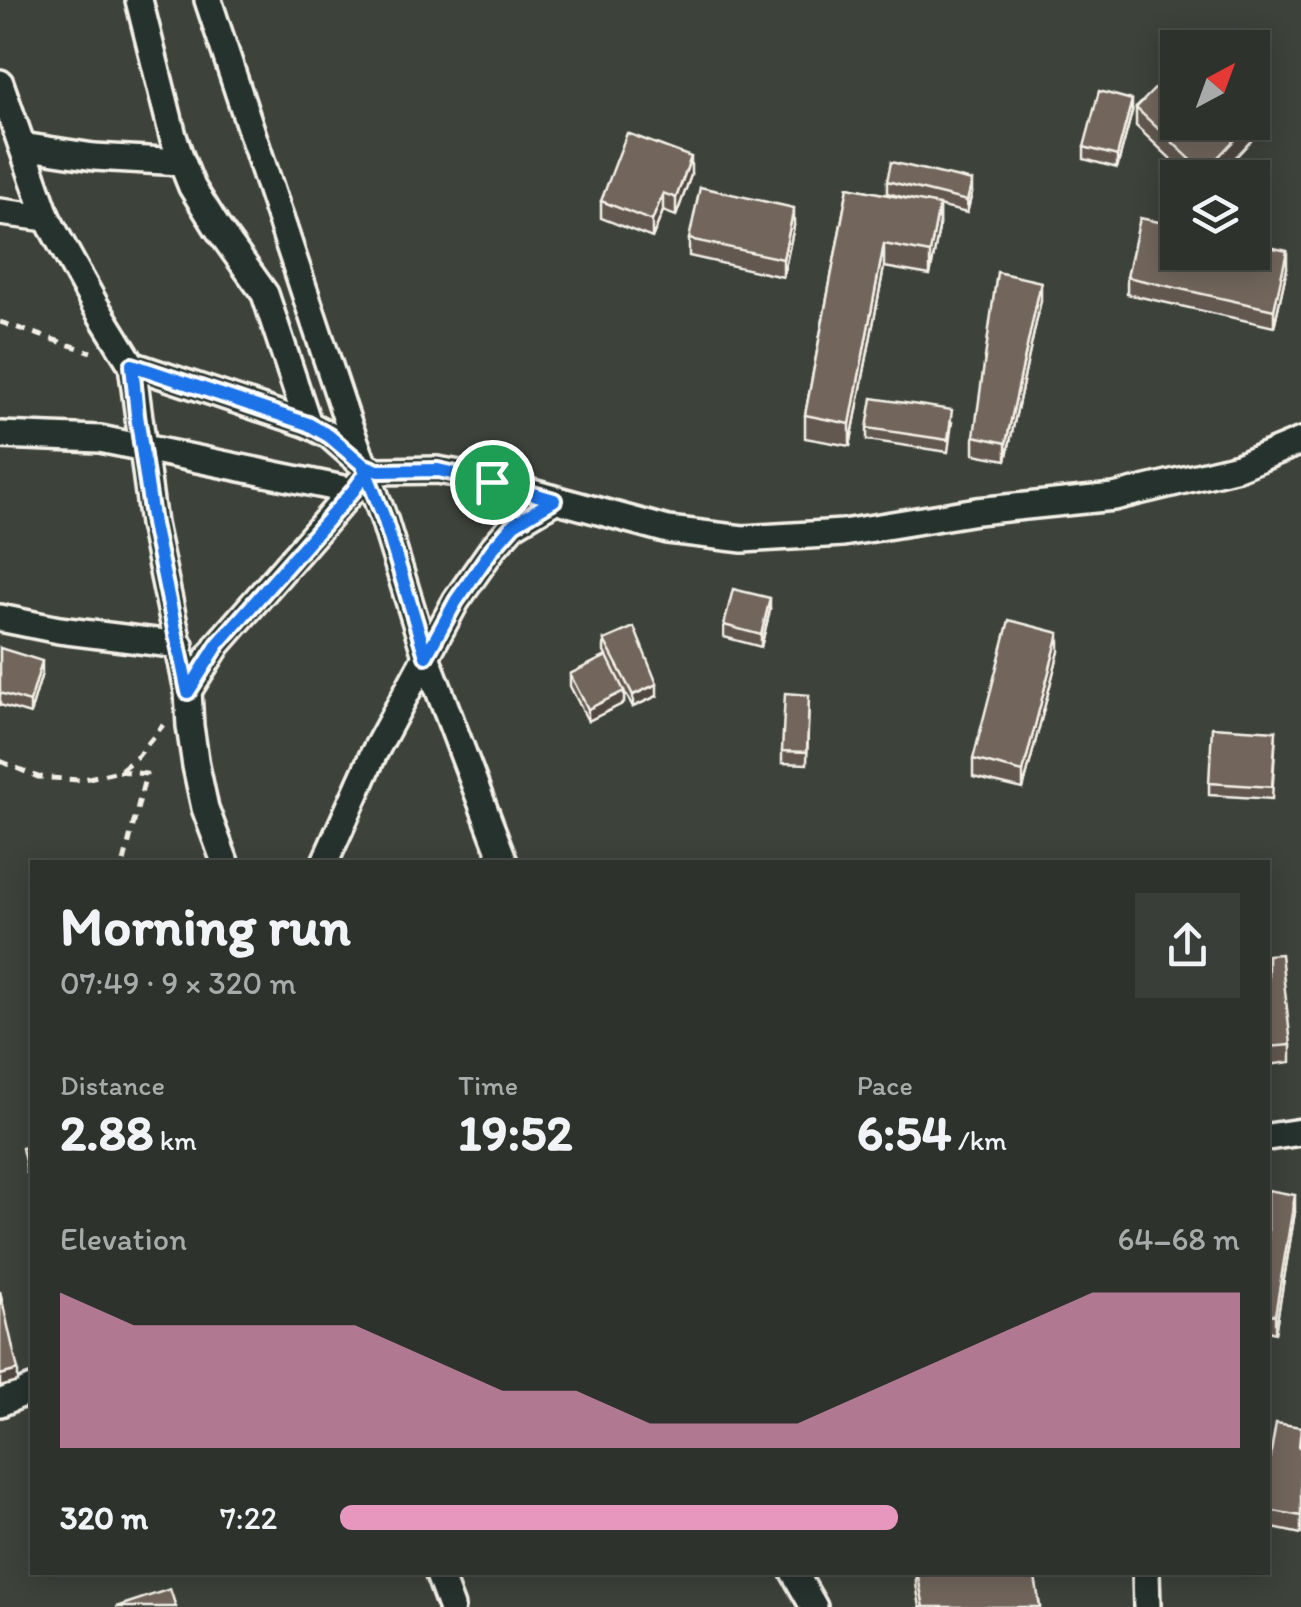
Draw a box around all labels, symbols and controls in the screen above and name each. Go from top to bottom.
north arrow [1160,30,1270,140]
map controls [1160,30,1270,270]
button: layers [1160,160,1270,270]
pin [450,440,535,525]
icon: arrive [465,455,520,510]
text: Morning run [60,893,351,959]
button: share [1135,893,1240,998]
text: 07:49 · 9 × 320 m [60,964,296,1002]
text: Distance [60,1068,165,1102]
text: Time [458,1068,518,1102]
text: Pace [857,1068,913,1102]
text: 2.88 [60,1102,153,1163]
text: 19:52 [458,1102,572,1163]
text: 6:54 [857,1102,952,1163]
text: km [153,1123,197,1157]
text: /km [952,1123,1007,1157]
text: Elevation [60,1220,187,1258]
text: 64–68 m [1117,1220,1240,1258]
text: 320 m [60,1499,148,1537]
text: 7:22 [220,1499,277,1537]

